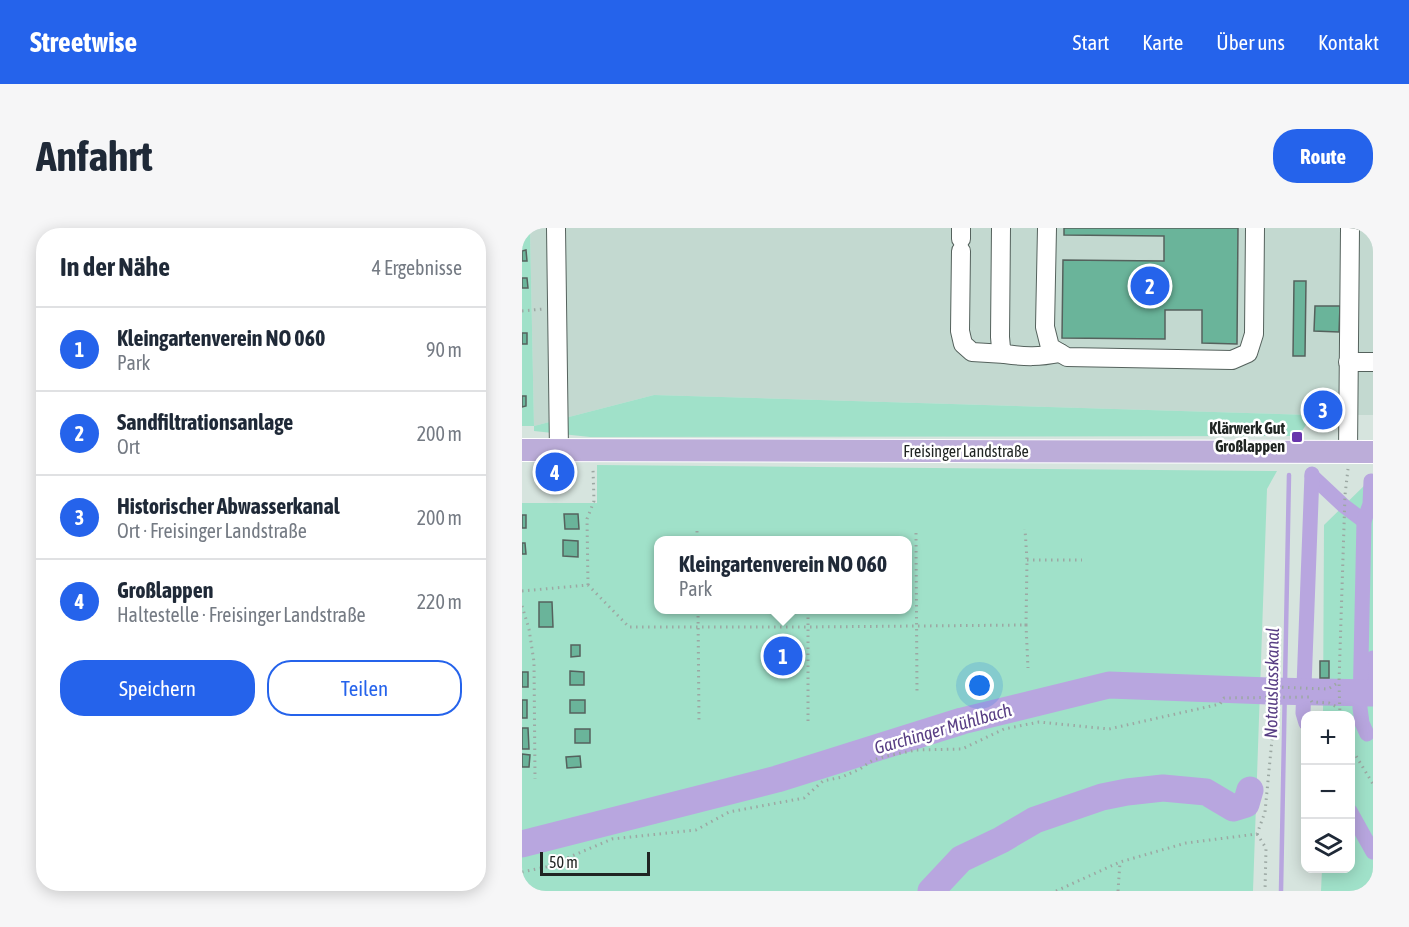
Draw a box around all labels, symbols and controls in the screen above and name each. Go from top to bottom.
text: Streetwise [30,26,137,58]
text: Start [1073,30,1109,54]
text: Karte [1142,30,1183,54]
text: Über uns [1216,30,1285,54]
text: Kontakt [1318,30,1379,54]
button: Route [1273,129,1373,183]
text: Anfahrt [36,132,153,180]
text: In der Nähe [60,252,170,282]
text: 4 Ergebnisse [372,256,462,279]
pin: 2 [1130,264,1170,308]
text: Kleingartenverein NO 060 [117,325,325,351]
text: 1 [75,338,84,361]
text: 90 m [426,338,462,361]
text: Park [117,351,150,374]
pin: 3 [1304,388,1342,432]
text: Sandfiltrationsanlage [117,409,293,435]
place label: Klärwerk Gut Großlappen [1209,419,1285,455]
text: 2 [75,422,84,445]
text: 200 m [417,422,462,445]
marker: Klärwerk Gut Großlappen [1290,430,1304,444]
text: Ort [117,435,140,458]
street label: Freisinger Landstraße [903,442,1029,461]
pin: 4 [536,450,574,494]
text: Historischer Abwasserkanal [117,493,339,519]
text: 3 [75,506,84,529]
text: 200 m [417,506,462,529]
text: Ort · Freisinger Landstraße [117,519,307,542]
popup [654,536,912,614]
text: Kleingartenverein NO 060 [679,551,887,577]
text: Großlappen [117,577,213,603]
text: Park [679,577,712,600]
text: 4 [75,590,84,613]
text: 220 m [417,590,462,613]
text: Haltestelle · Freisinger Landstraße [117,603,366,626]
water label: Notauslasskanal [1260,627,1283,739]
pin: 1 [764,634,802,678]
button: Speichern [60,660,255,716]
button: Teilen [267,660,462,716]
your location [965,671,994,700]
water label: Garchinger Mühlbach [872,699,1014,758]
map controls [1301,711,1355,873]
button: + [1301,711,1355,765]
button: − [1301,765,1355,819]
button: layers [1301,819,1355,873]
scale bar [540,849,650,876]
text: 50 m [549,853,578,871]

